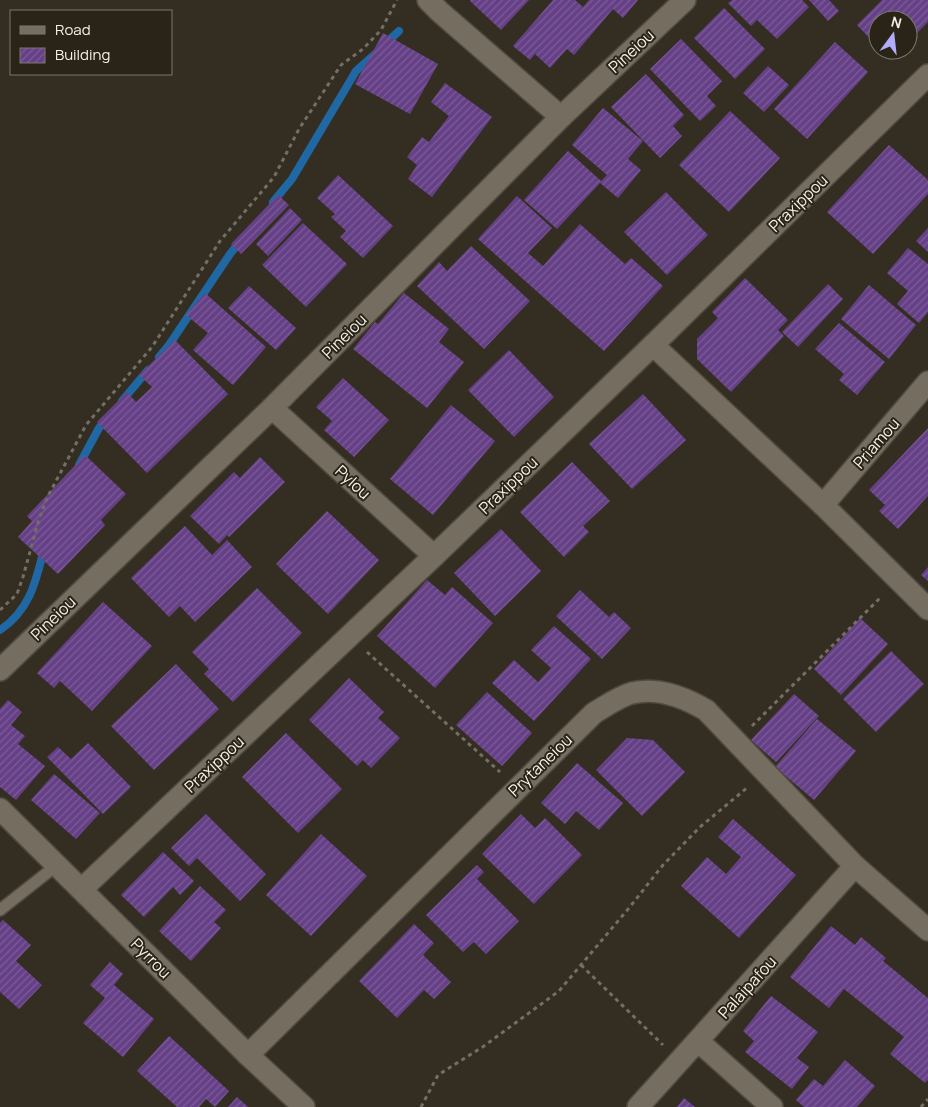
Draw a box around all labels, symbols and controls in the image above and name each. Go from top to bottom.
legend [10,10,172,75]
north arrow [868,10,918,60]
text: N [889,11,904,32]
text: Road [55,19,91,40]
street label: Pineiou [603,24,659,78]
text: Building [55,44,110,65]
street label: Praxippou [764,169,832,237]
street label: Pineiou [317,309,371,363]
street label: Priamou [848,413,904,473]
street label: Praxippou [474,451,542,519]
street label: Pylou [331,460,375,504]
street label: Pineiou [26,591,80,645]
street label: Prytaneiou [503,729,577,801]
street label: Praxippou [179,731,249,797]
street label: Pyrrou [126,933,176,983]
street label: Palaipafou [713,951,781,1023]

